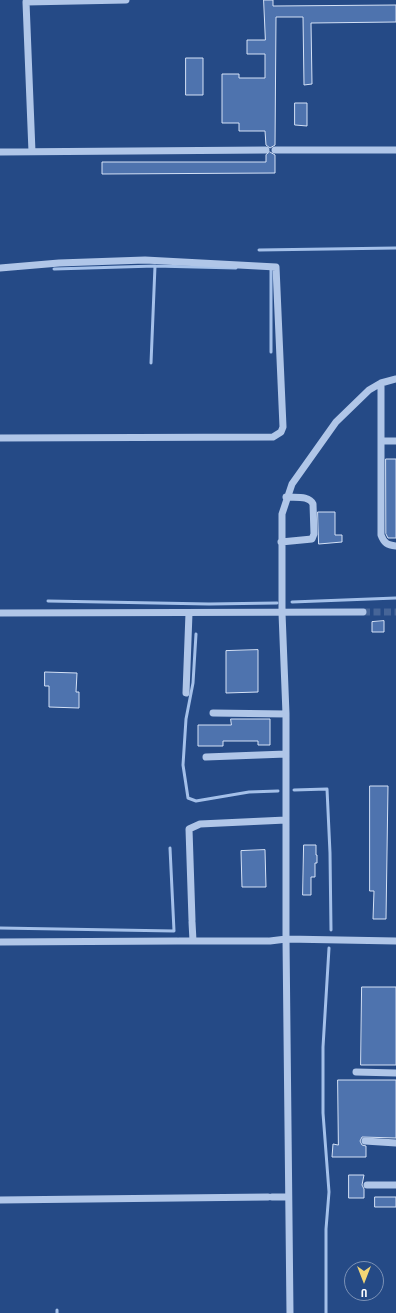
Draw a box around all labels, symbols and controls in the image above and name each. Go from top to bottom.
north arrow [344,1261,384,1301]
text: U [361,1286,367,1299]

